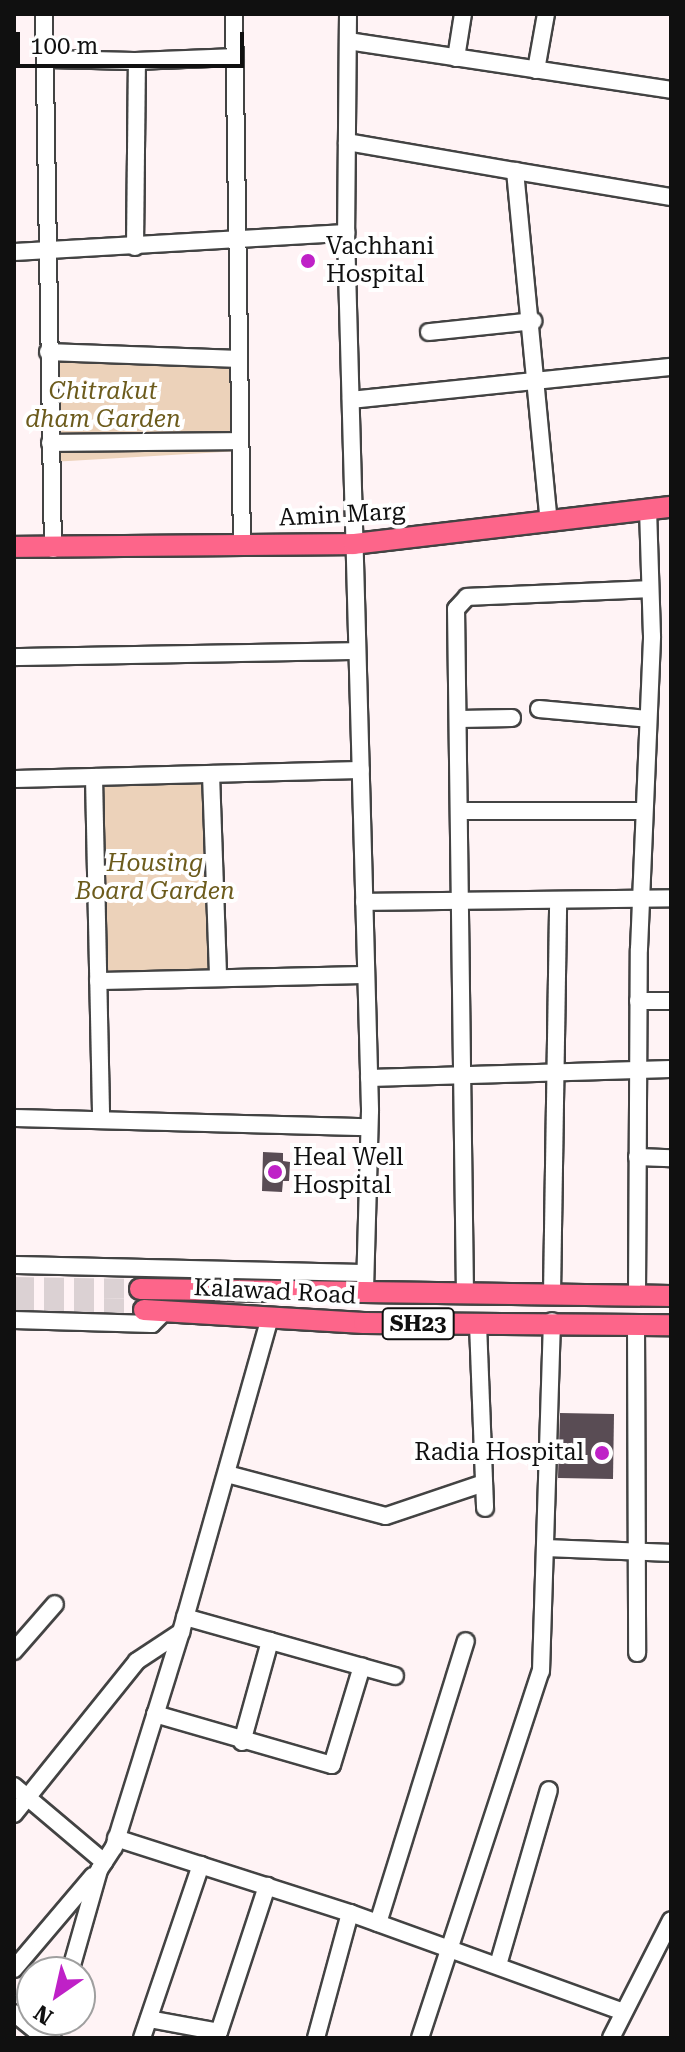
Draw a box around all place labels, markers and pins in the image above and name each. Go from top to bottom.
place label: Vachhani Hospital [326,233,434,289]
marker: Vachhani Hospital [297,250,319,272]
place label: Heal Well Hospital [293,1144,403,1200]
marker: Heal Well Hospital [264,1161,286,1183]
place label: Radia Hospital [414,1439,584,1467]
marker: Radia Hospital [591,1442,613,1464]

